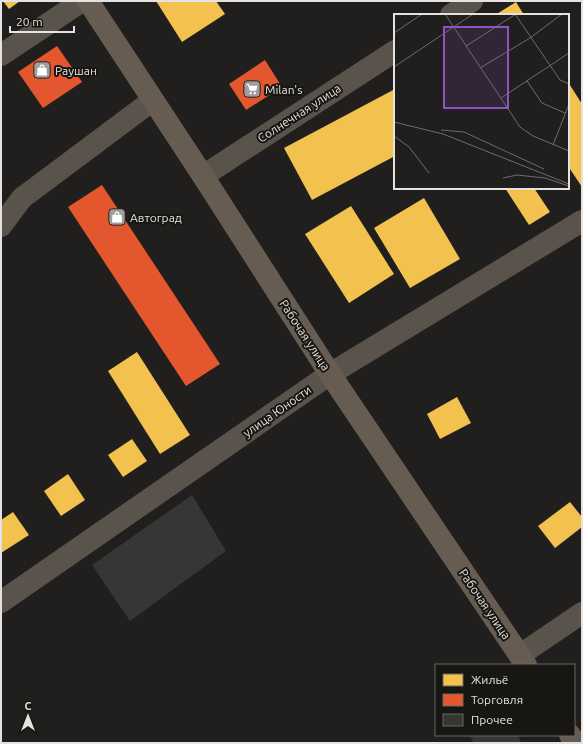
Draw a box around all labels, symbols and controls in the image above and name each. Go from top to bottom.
scale bar [10,8,74,34]
inset map [394,14,569,189]
text: 20 m [16,15,43,28]
shop icon: Раушан [32,60,52,80]
place label: Раушан [55,64,97,77]
supermarket icon: Milan's [242,79,262,99]
street label: Солнечная улица [255,81,343,145]
place label: Milan's [265,83,302,96]
shop icon: Автоград [107,207,127,227]
place label: Автоград [130,211,182,224]
street label: Рабочая улица [277,297,333,373]
street label: улица Юности [240,383,314,439]
street label: Рабочая улица [457,566,513,642]
legend [435,664,575,736]
text: Жильё [471,673,508,686]
text: Торговля [471,693,523,706]
north arrow [8,696,48,736]
text: С [24,700,32,712]
text: Прочее [471,713,513,726]

